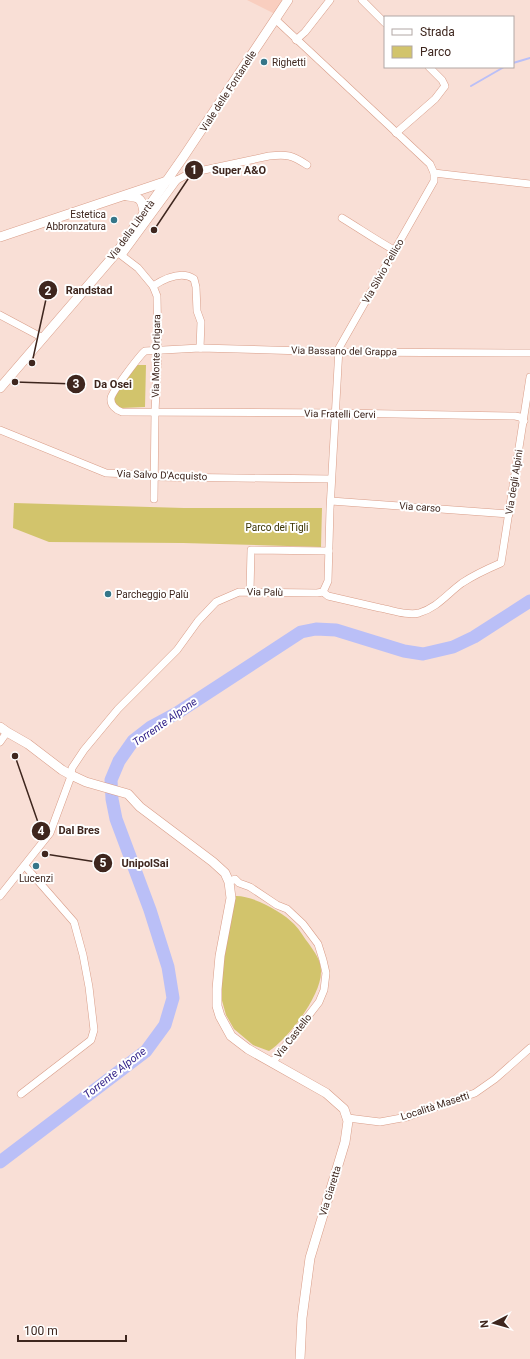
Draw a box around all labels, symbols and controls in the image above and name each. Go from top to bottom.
legend [384,16,514,68]
text: Strada [420,25,455,39]
text: Parco [420,45,451,59]
street label: Viale delle Fontanelle [198,48,258,134]
marker: Righetti [259,57,269,67]
place label: Righetti [272,57,306,68]
callout: Super A&O [184,159,274,182]
text: 1 [191,163,197,177]
text: Super A&O [212,164,266,177]
street label: Via della Libertà [106,198,156,262]
place label: Estetica Abbronzatura [46,209,106,232]
marker: Estetica Abbronzatura [109,215,119,225]
street label: Via Silvio Pellico [360,236,406,305]
callout: Randstad [38,279,120,302]
text: 2 [45,284,52,298]
text: Randstad [66,284,112,297]
street label: Via Monte Ortigara [150,314,162,398]
street label: Via Bassano del Grappa [291,345,397,357]
callout: Da Osei [66,373,140,396]
text: 3 [73,377,80,391]
text: Da Osei [94,378,132,391]
street label: Via Fratelli Cervi [304,408,376,420]
street label: Via degli Alpini [503,449,525,515]
street label: Via Salvo D'Acquisto [117,468,208,482]
street label: Via carso [399,500,441,514]
park label: Parco dei Tigli [246,522,308,533]
street label: Via Palù [247,586,283,598]
marker: Parcheggio Palù [103,589,113,599]
place label: Parcheggio Palù [116,589,189,600]
water label: Torrente Alpone [130,695,200,749]
callout: Dal Bres [31,819,108,842]
text: 4 [38,824,45,838]
text: Dal Bres [58,824,100,837]
callout: UnipolSai [93,851,176,874]
text: 5 [100,856,107,870]
text: UnipolSai [121,857,169,870]
marker: Lucenzi [31,861,41,871]
place label: Lucenzi [19,873,53,884]
street label: Via Castello [272,1012,314,1060]
water label: Torrente Alpone [81,1044,149,1101]
street label: Località Masetti [399,1090,471,1122]
street label: Via Giaretta [317,1165,343,1217]
north arrow [474,1303,514,1343]
scale bar [18,1317,126,1343]
text: N [478,1319,491,1329]
text: 100 m [24,1324,58,1338]

